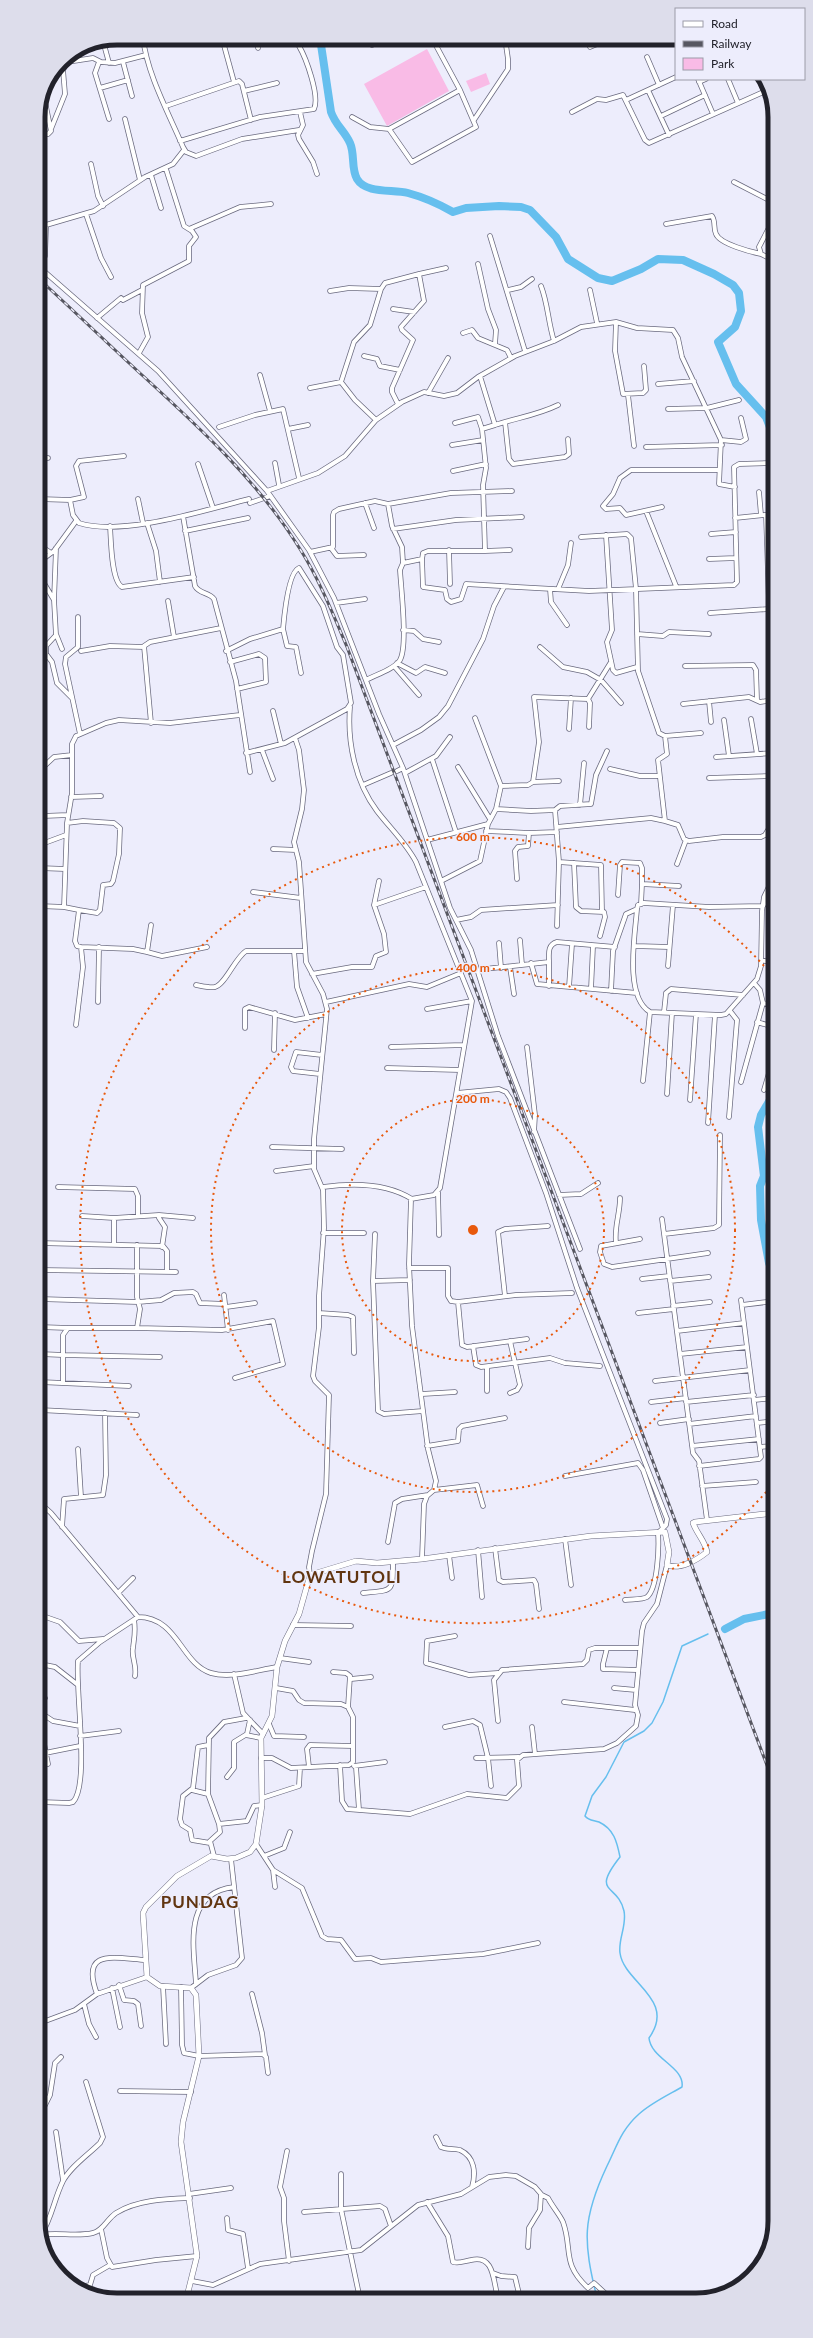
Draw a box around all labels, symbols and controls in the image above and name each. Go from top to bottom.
legend [675,8,805,80]
text: Road [711,16,738,31]
text: Railway [711,36,752,51]
text: Park [711,56,735,71]
text: 600 m [456,829,490,844]
text: 400 m [456,960,490,975]
text: 200 m [456,1091,490,1106]
centre of rings [466,1223,480,1237]
district label: LOWATUTOLI [282,1566,402,1587]
district label: PUNDAG [161,1891,239,1912]

